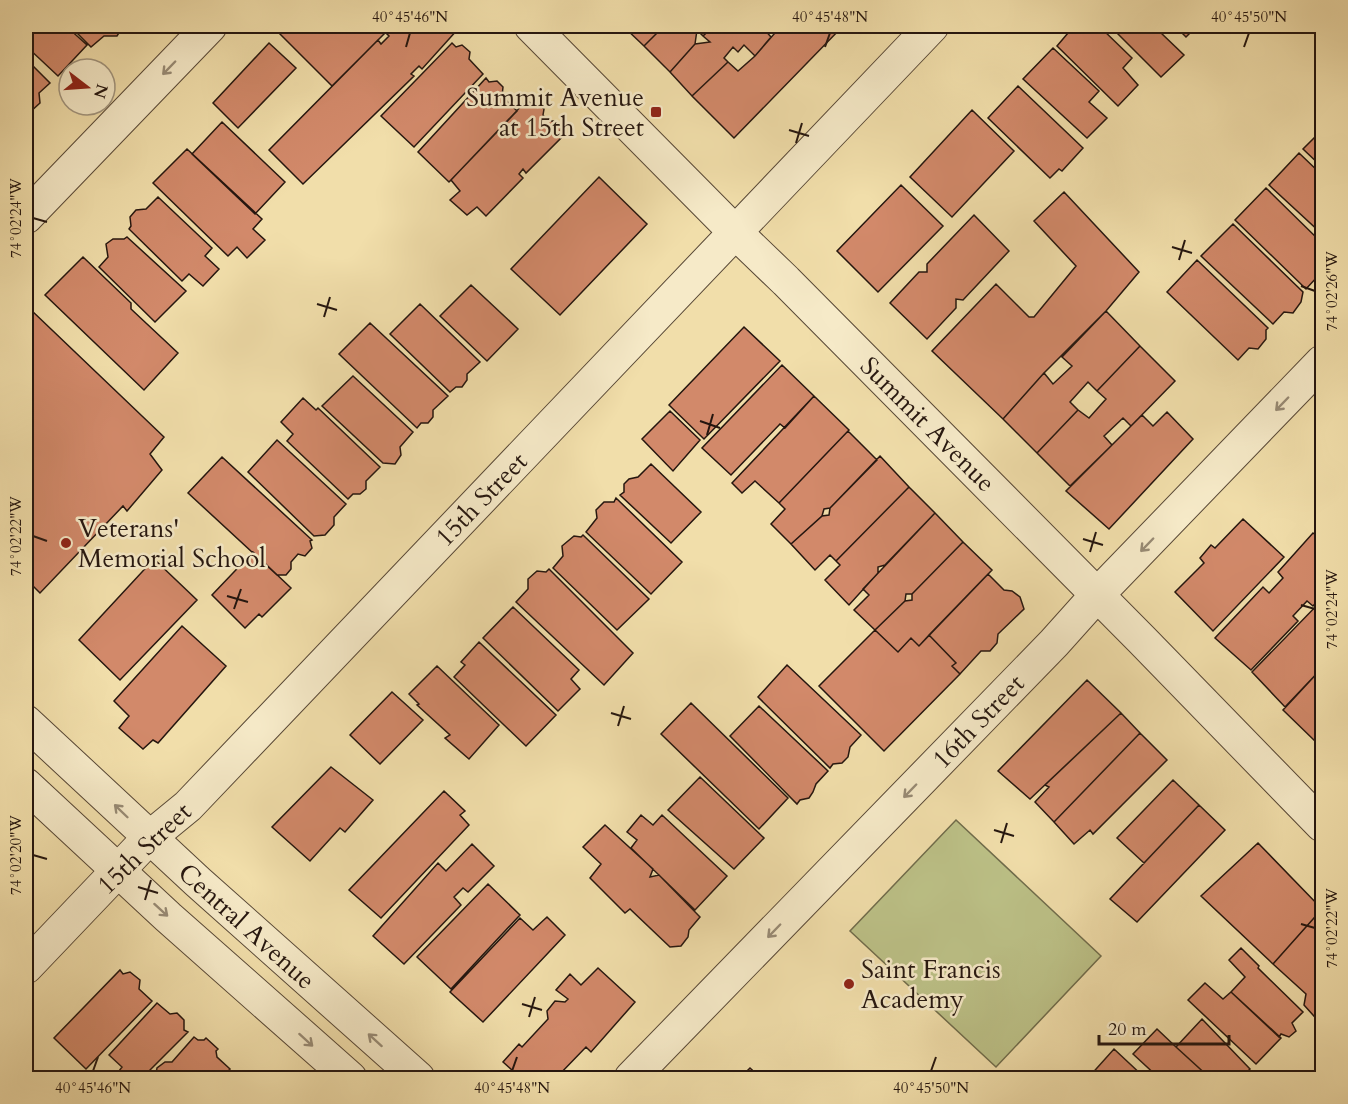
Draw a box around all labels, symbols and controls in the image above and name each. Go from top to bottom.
text: 40°45'46"N [372,7,448,27]
text: 40°45'48"N [792,7,868,27]
text: 40°45'50"N [1211,7,1287,27]
north arrow [57,57,117,117]
one-way arrow [162,60,177,75]
place label: Summit Avenue at 15th Street [466,80,644,145]
text: N [88,81,113,101]
marker: Summit Avenue at 15th Street [649,105,663,119]
text: 74°02'24"W [6,178,26,258]
text: 74°02'26"W [1322,251,1342,331]
street label: Summit Avenue [852,349,1003,500]
one-way arrow [1275,397,1289,412]
street label: 15th Street [428,445,535,554]
text: 74°02'22"W [6,496,26,576]
place label: Veterans' Memorial School [78,511,266,576]
marker: Veterans' Memorial School [59,536,73,550]
one-way arrow [1140,537,1154,552]
text: 74°02'24"W [1322,569,1342,649]
street label: 16th Street [925,667,1032,776]
one-way arrow [903,784,917,799]
street label: 15th Street [90,795,199,902]
one-way arrow [113,803,128,818]
text: 74°02'20"W [6,815,26,895]
street label: Central Avenue [171,855,323,997]
text: 74°02'22"W [1322,888,1342,968]
one-way arrow [153,903,168,917]
one-way arrow [767,924,781,939]
place label: Saint Francis Academy [861,952,1001,1017]
marker: Saint Francis Academy [842,977,856,991]
scale bar [1099,1008,1230,1046]
text: 20 m [1108,1017,1147,1042]
one-way arrow [298,1033,313,1047]
one-way arrow [367,1033,382,1047]
text: 40°45'46"N [55,1078,131,1098]
text: 40°45'48"N [474,1078,550,1098]
text: 40°45'50"N [893,1078,969,1098]

